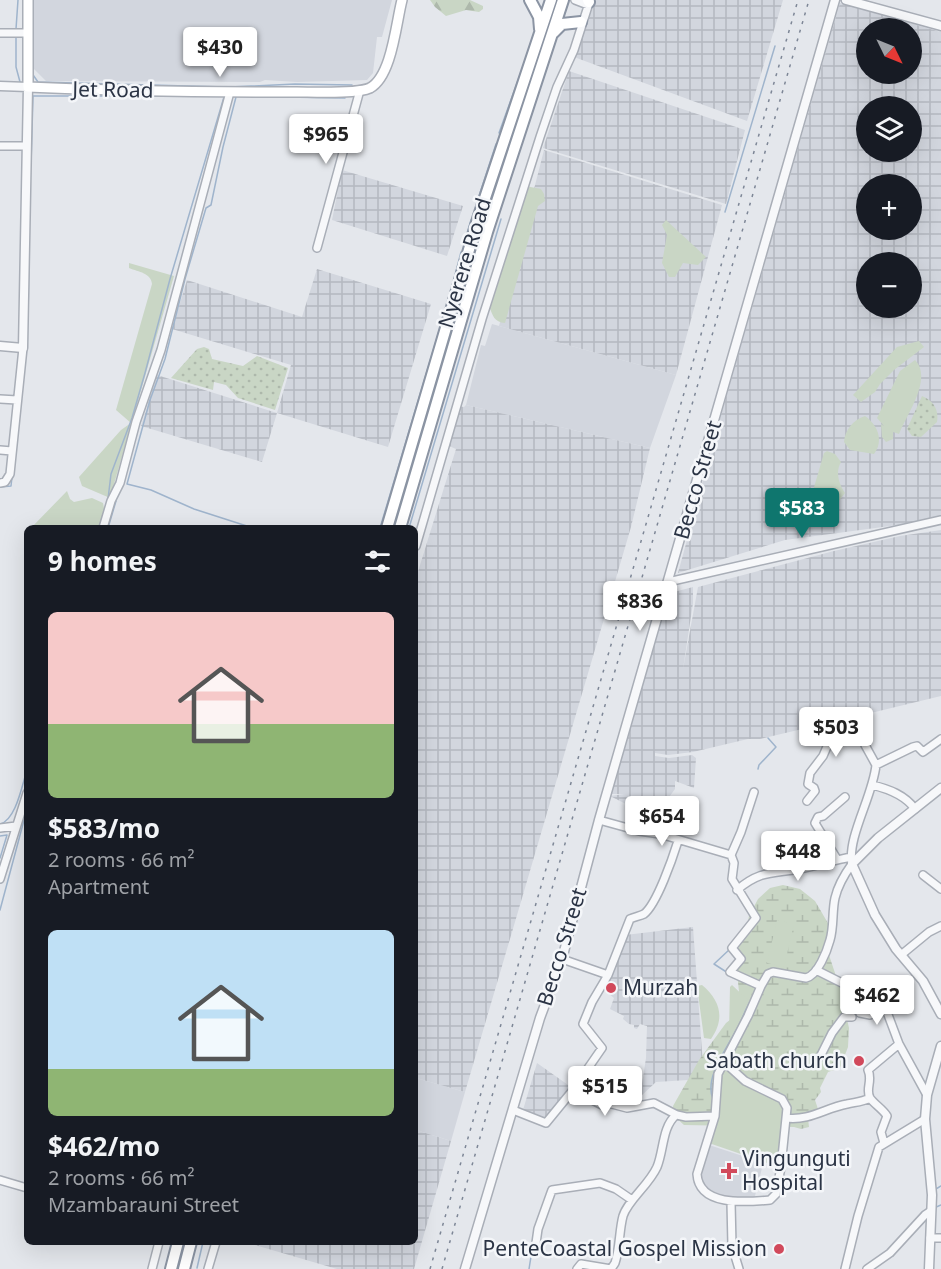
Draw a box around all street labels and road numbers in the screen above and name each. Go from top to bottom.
street label: Jet Road [70,74,154,104]
street label: Nyerere Road [431,194,497,331]
street label: Becco Street [667,417,727,542]
street label: Becco Street [530,884,592,1009]

